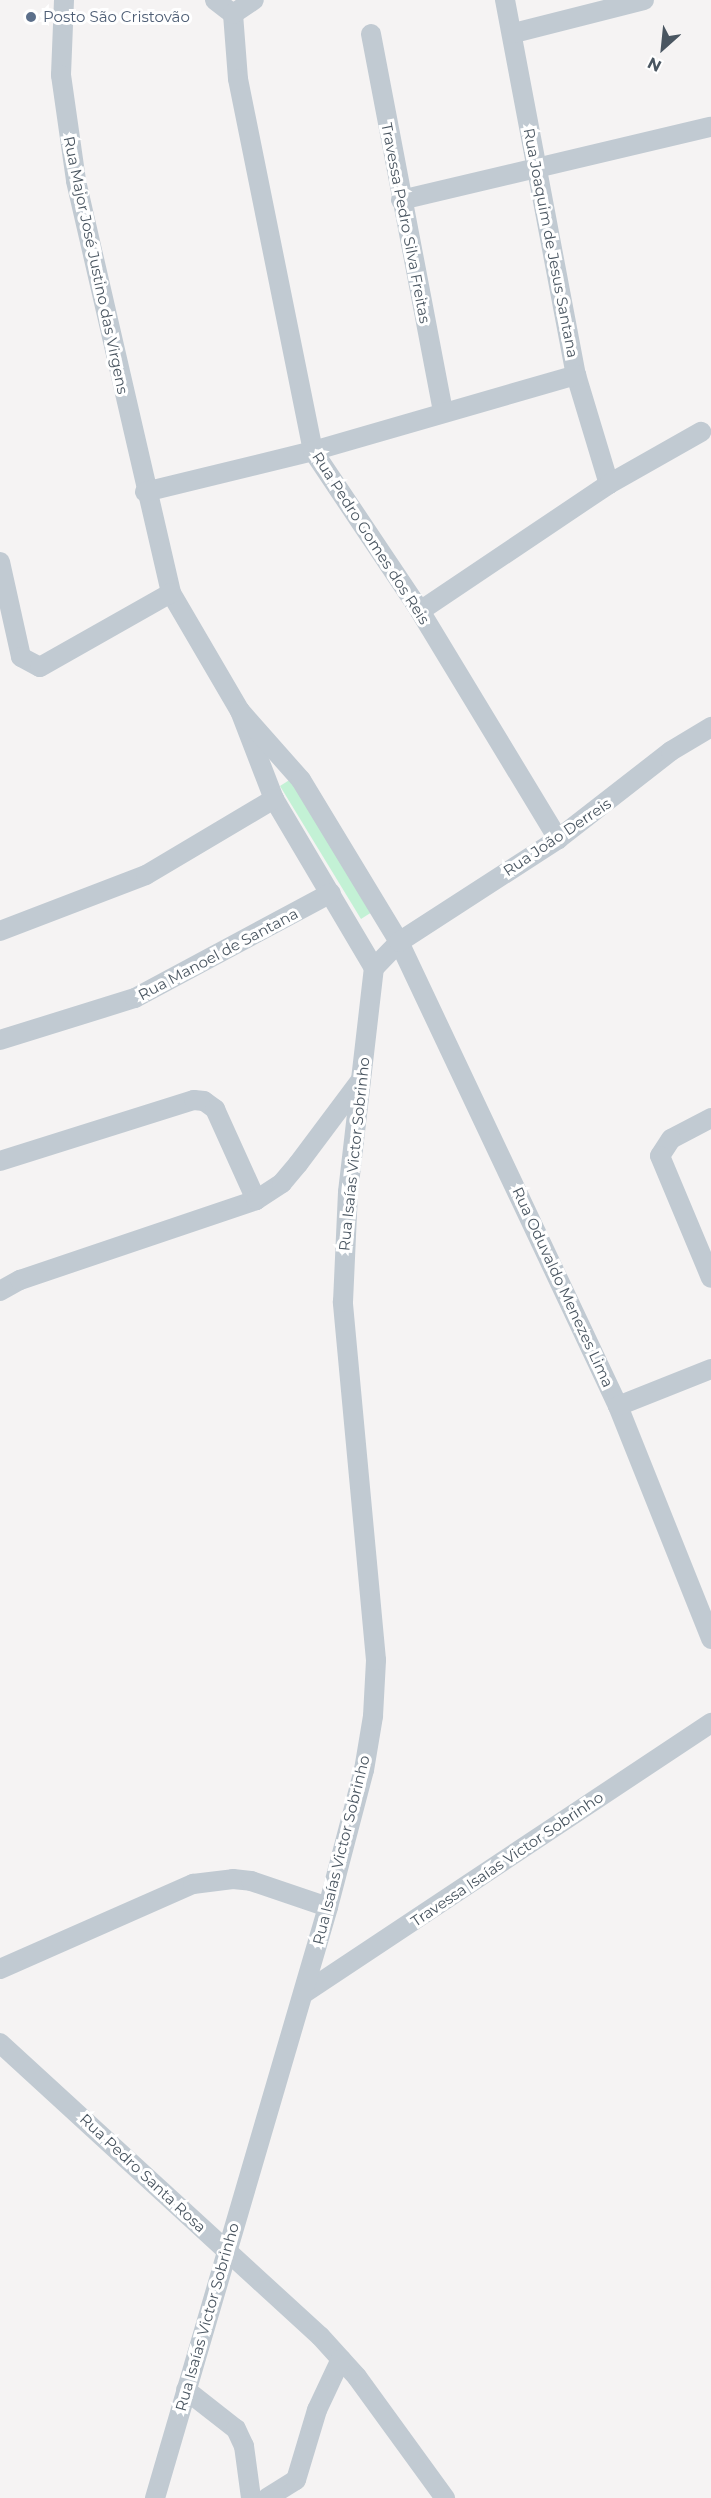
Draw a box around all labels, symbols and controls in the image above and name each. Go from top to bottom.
place label: Posto São Cristovão [43,8,190,26]
marker: Posto São Cristovão [24,10,38,24]
north arrow [633,18,693,78]
text: N [645,53,665,76]
street label: Travessa Pedro Silva Freitas [378,121,434,325]
street label: Rua Joaquim de Jesus Santana [520,127,582,359]
street label: Rua Major José Justino das Virgens [60,134,132,396]
street label: Rua Pedro Gomes dos Reis [308,448,434,628]
street label: Rua João Derreis [500,794,614,880]
street label: Rua Manoel de Santana [135,904,301,1004]
street label: Rua Isaías Victor Sobrinho [335,1056,373,1252]
street label: Rua Oduvaldo Menezes Lima [509,1184,617,1390]
street label: Rua Isaías Victor Sobrinho [309,1753,373,1947]
street label: Travessa Isaías Victor Sobrinho [407,1788,607,1930]
street label: Rua Pedro Santa Rosa [76,2110,210,2236]
street label: Rua Isaías Victor Sobrinho [171,2221,243,2413]

